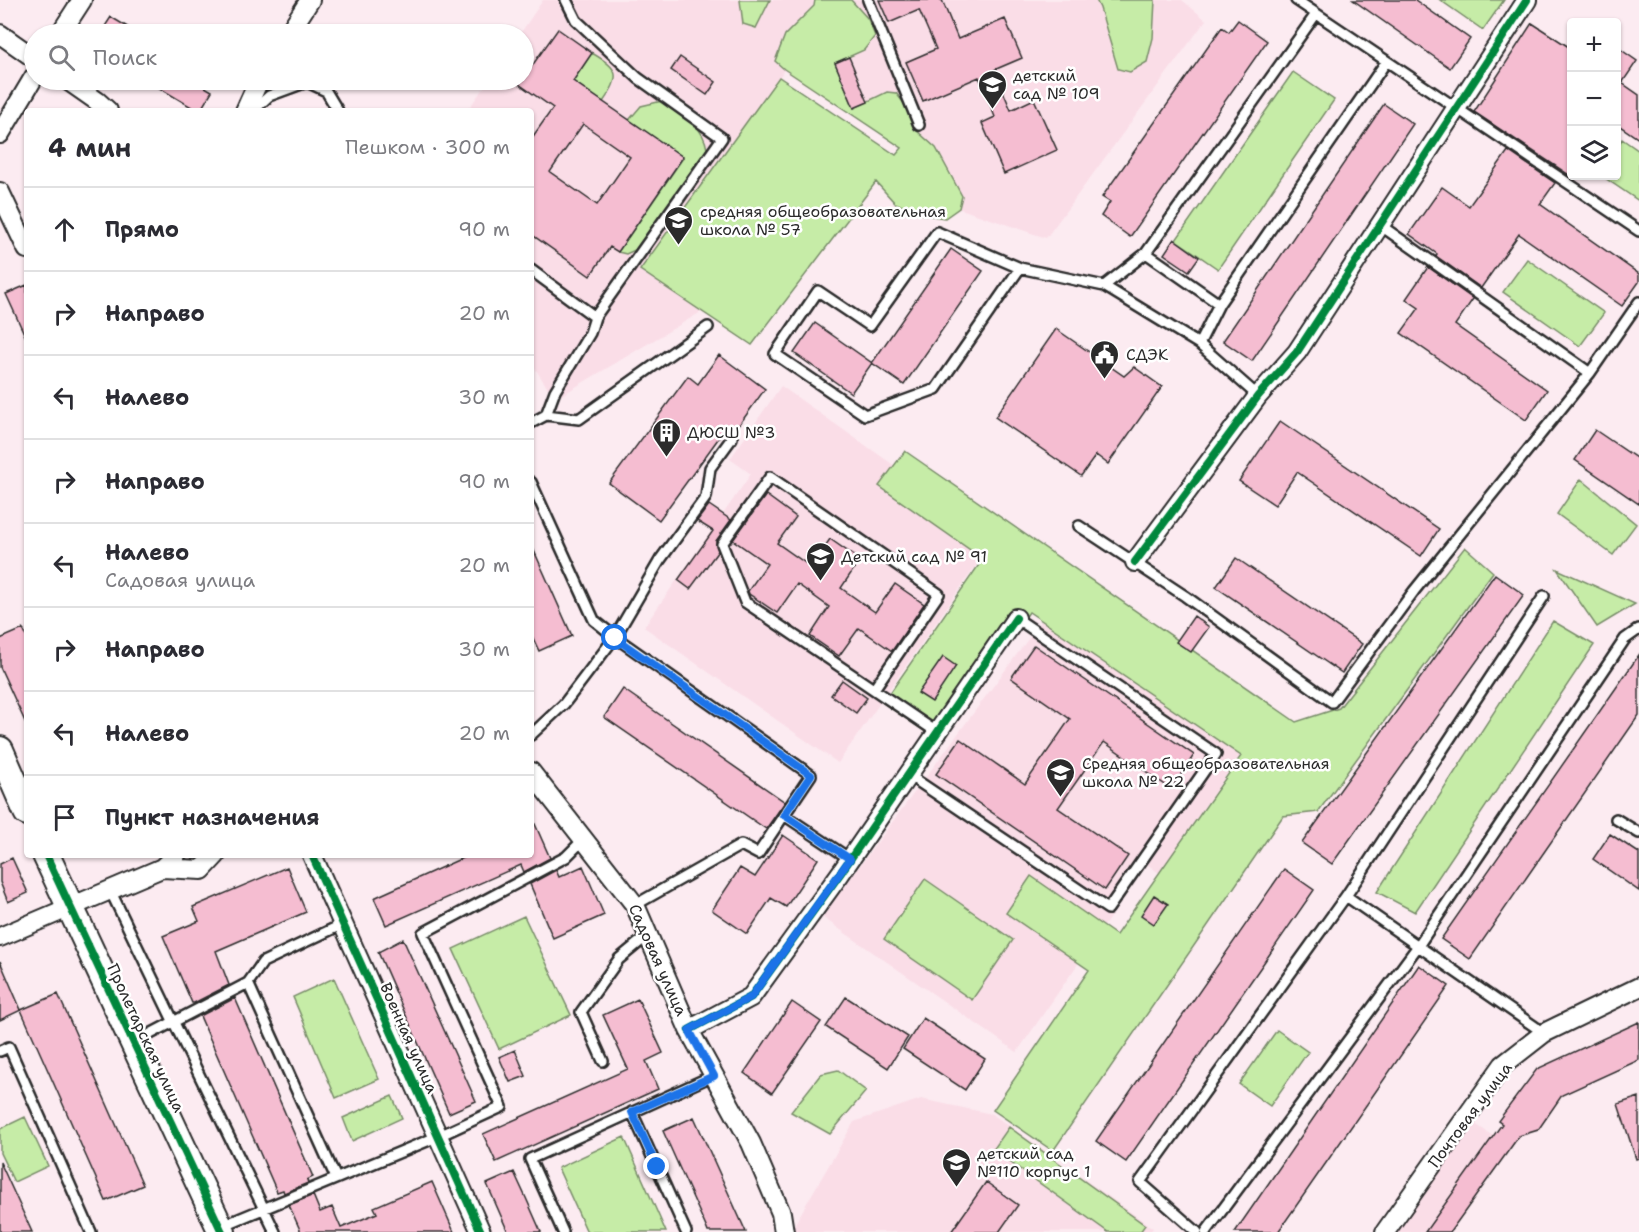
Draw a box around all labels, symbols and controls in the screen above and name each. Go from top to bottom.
map controls [1567,18,1621,180]
button: + [1567,18,1621,72]
search box [24,24,534,90]
icon: search [45,41,78,74]
text: Поиск [93,43,157,72]
place label: детский сад № 109 [1013,65,1100,104]
school or university icon: детский сад № 109 [976,68,1008,110]
button: − [1567,72,1621,126]
button: layers [1567,126,1621,180]
text: 4 мин [48,130,131,165]
text: Пешком · 300 m [345,134,510,160]
place label: средняя общеобразовательная школа № 57 [700,201,946,240]
school or university icon: средняя общеобразовательная школа № 57 [663,204,695,246]
icon: ahead [48,213,81,246]
text: Прямо [105,215,179,244]
text: 90 m [458,216,510,242]
icon: right [48,297,81,330]
text: Направо [105,299,205,328]
text: 20 m [459,300,510,326]
public building icon: СДЭК [1089,338,1121,380]
place label: СДЭК [1126,344,1169,365]
icon: left [48,381,81,414]
text: Налево [105,383,189,412]
text: 30 m [458,384,510,410]
building icon: ДЮСШ №3 [650,416,682,458]
place label: ДЮСШ №3 [687,422,775,443]
icon: right [48,465,81,498]
text: Направо [105,467,205,496]
text: 90 m [458,468,510,494]
text: Налево [105,538,189,567]
school or university icon: Детский сад № 91 [804,540,836,582]
place label: Детский сад № 91 [841,546,987,567]
icon: left [48,549,81,582]
text: 20 m [459,552,510,578]
text: Садовая улица [105,567,255,593]
route start [601,624,627,650]
icon: right [48,633,81,666]
text: Направо [105,635,205,664]
text: 30 m [458,636,510,662]
icon: left [48,717,81,750]
text: Налево [105,719,189,748]
text: 20 m [459,720,510,746]
place label: Средняя общеобразовательная школа № 22 [1082,753,1330,792]
school or university icon: Средняя общеобразовательная школа № 22 [1045,756,1077,798]
icon: arrive [48,801,81,834]
text: Пункт назначения [105,803,319,832]
street label: Садовая улица [624,901,692,1019]
street label: Пролетарская улица [102,960,190,1116]
street label: Военная улица [375,979,443,1097]
street label: Почтовая улица [1423,1058,1517,1172]
place label: детский сад №110 корпус 1 [977,1143,1091,1182]
school or university icon: детский сад №110 корпус 1 [940,1146,972,1188]
route end [643,1153,669,1179]

